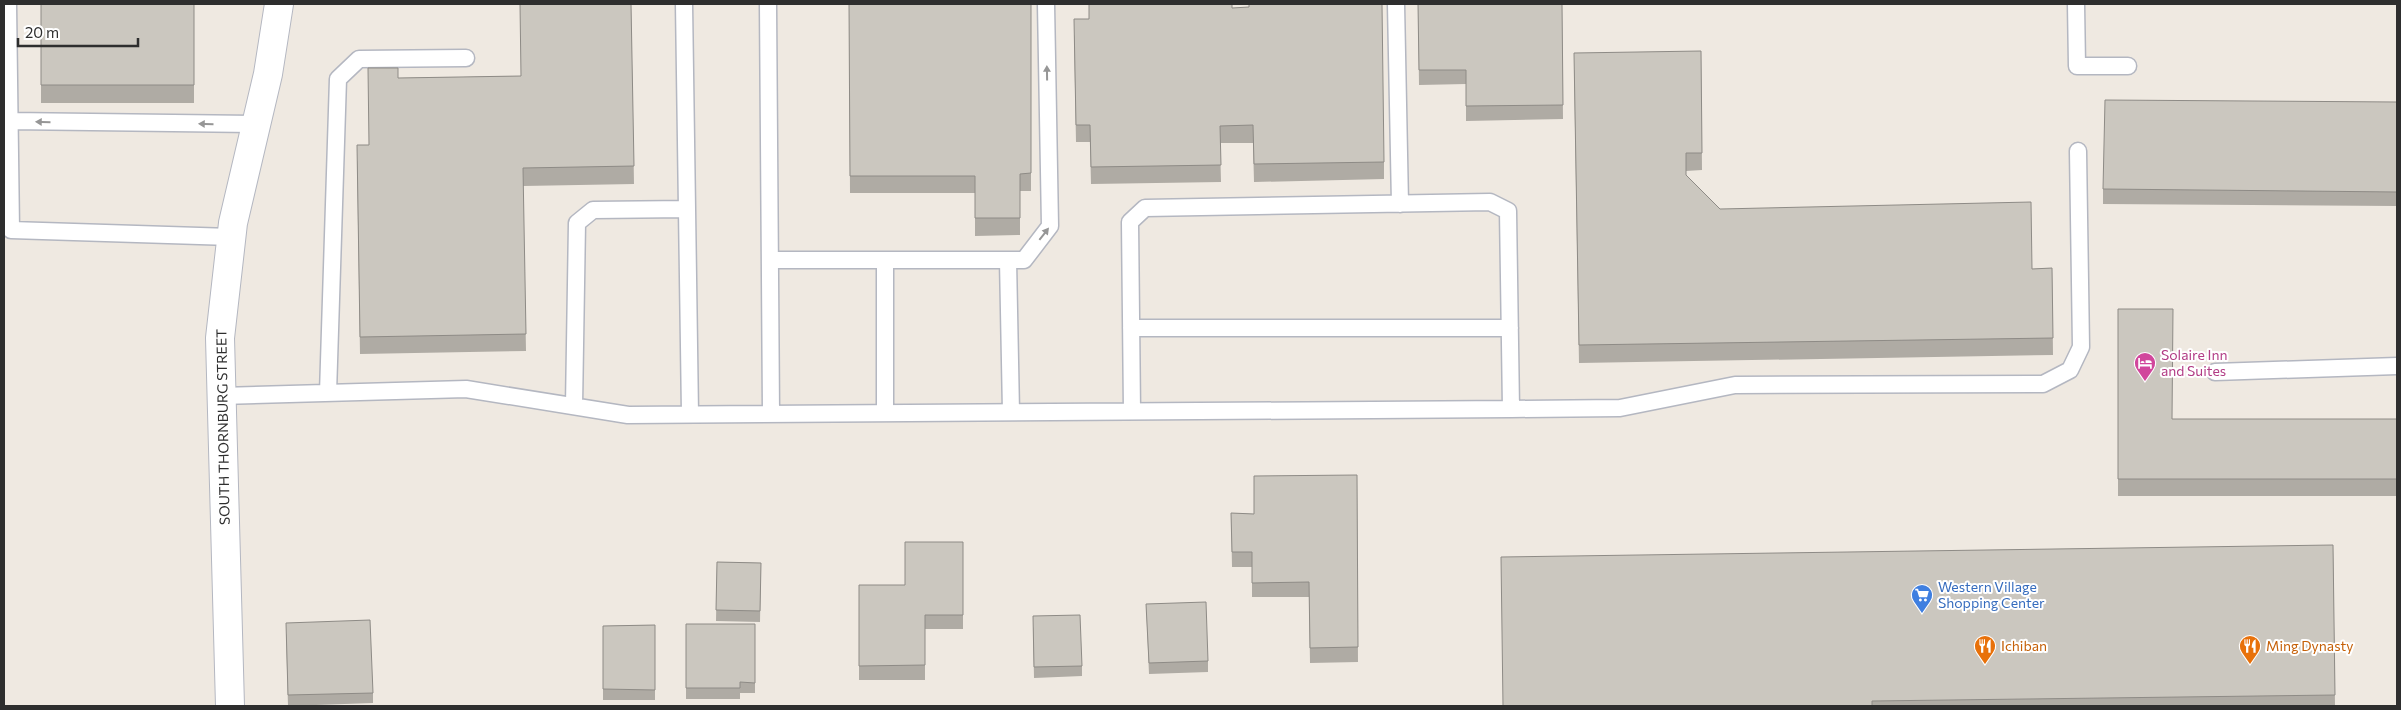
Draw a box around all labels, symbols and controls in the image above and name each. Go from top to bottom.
scale bar [18,15,138,47]
text: 20 m [25,23,59,41]
one-way arrow [1043,65,1051,81]
one-way arrow [35,117,51,125]
one-way arrow [197,119,213,127]
one-way arrow [1039,227,1049,241]
street label: SOUTH THORNBURG STREET [212,329,233,525]
place label: Solaire Inn and Suites [2161,346,2227,379]
hotel icon: Solaire Inn and Suites [2133,351,2157,382]
place label: Western Village Shopping Center [1938,578,2045,611]
supermarket icon: Western Village Shopping Center [1910,583,1934,614]
restaurant icon: Ichiban [1973,634,1997,665]
restaurant icon: Ming Dynasty [2238,634,2262,665]
place label: Ichiban [2001,637,2047,654]
place label: Ming Dynasty [2266,637,2354,654]

